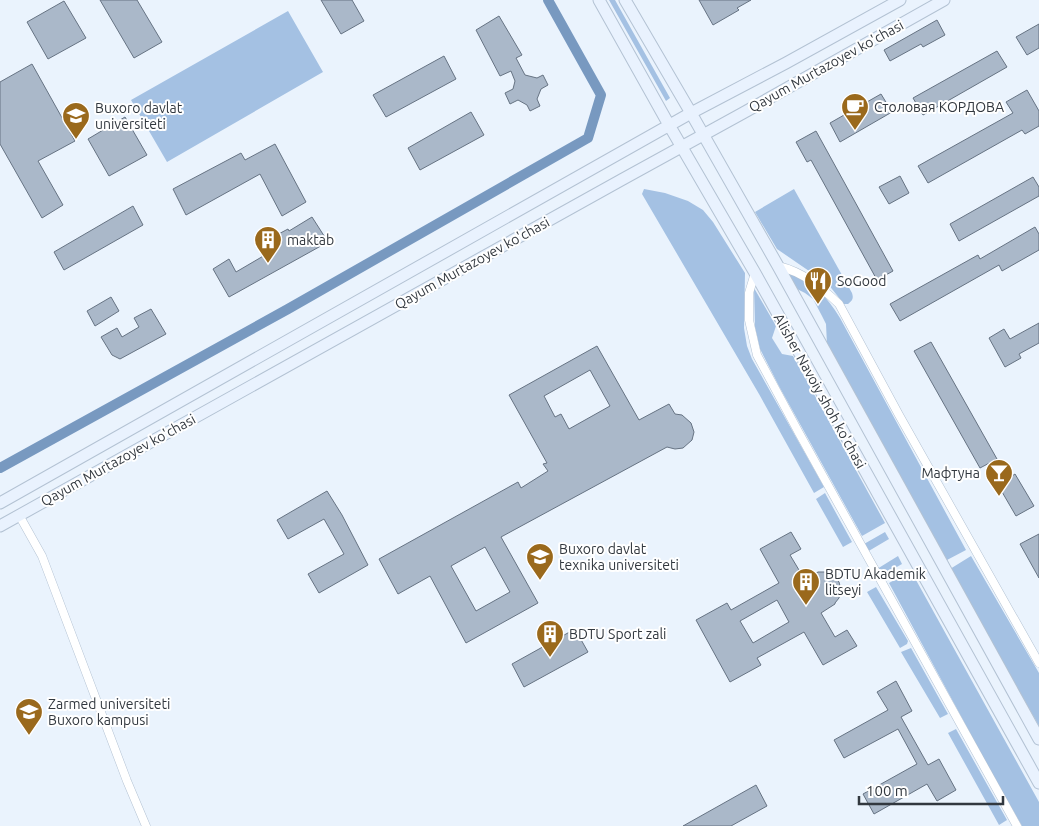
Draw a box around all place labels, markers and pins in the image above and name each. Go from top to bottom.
cafe icon: Столовая КОРДОВА [840,92,870,131]
place label: Столовая КОРДОВА [874,99,1004,115]
place label: Buxoro davlat universiteti [95,100,183,132]
school or university icon: Buxoro davlat universiteti [61,101,91,140]
building icon: maktab [253,225,283,264]
place label: maktab [287,232,334,248]
restaurant icon: SoGood [803,266,833,305]
place label: SoGood [837,273,886,289]
bar icon: Мафтуна [984,458,1014,497]
place label: Мафтуна [921,465,980,481]
place label: Buxoro davlat texnika universiteti [559,541,679,573]
school or university icon: Buxoro davlat texnika universiteti [525,542,555,581]
place label: BDTU Akademik litseyi [825,566,926,598]
building icon: BDTU Akademik litseyi [791,567,821,606]
building icon: BDTU Sport zali [535,619,565,658]
place label: BDTU Sport zali [569,626,667,642]
place label: Zarmed universiteti Buxoro kampusi [48,696,170,728]
school or university icon: Zarmed universiteti Buxoro kampusi [14,697,44,736]

